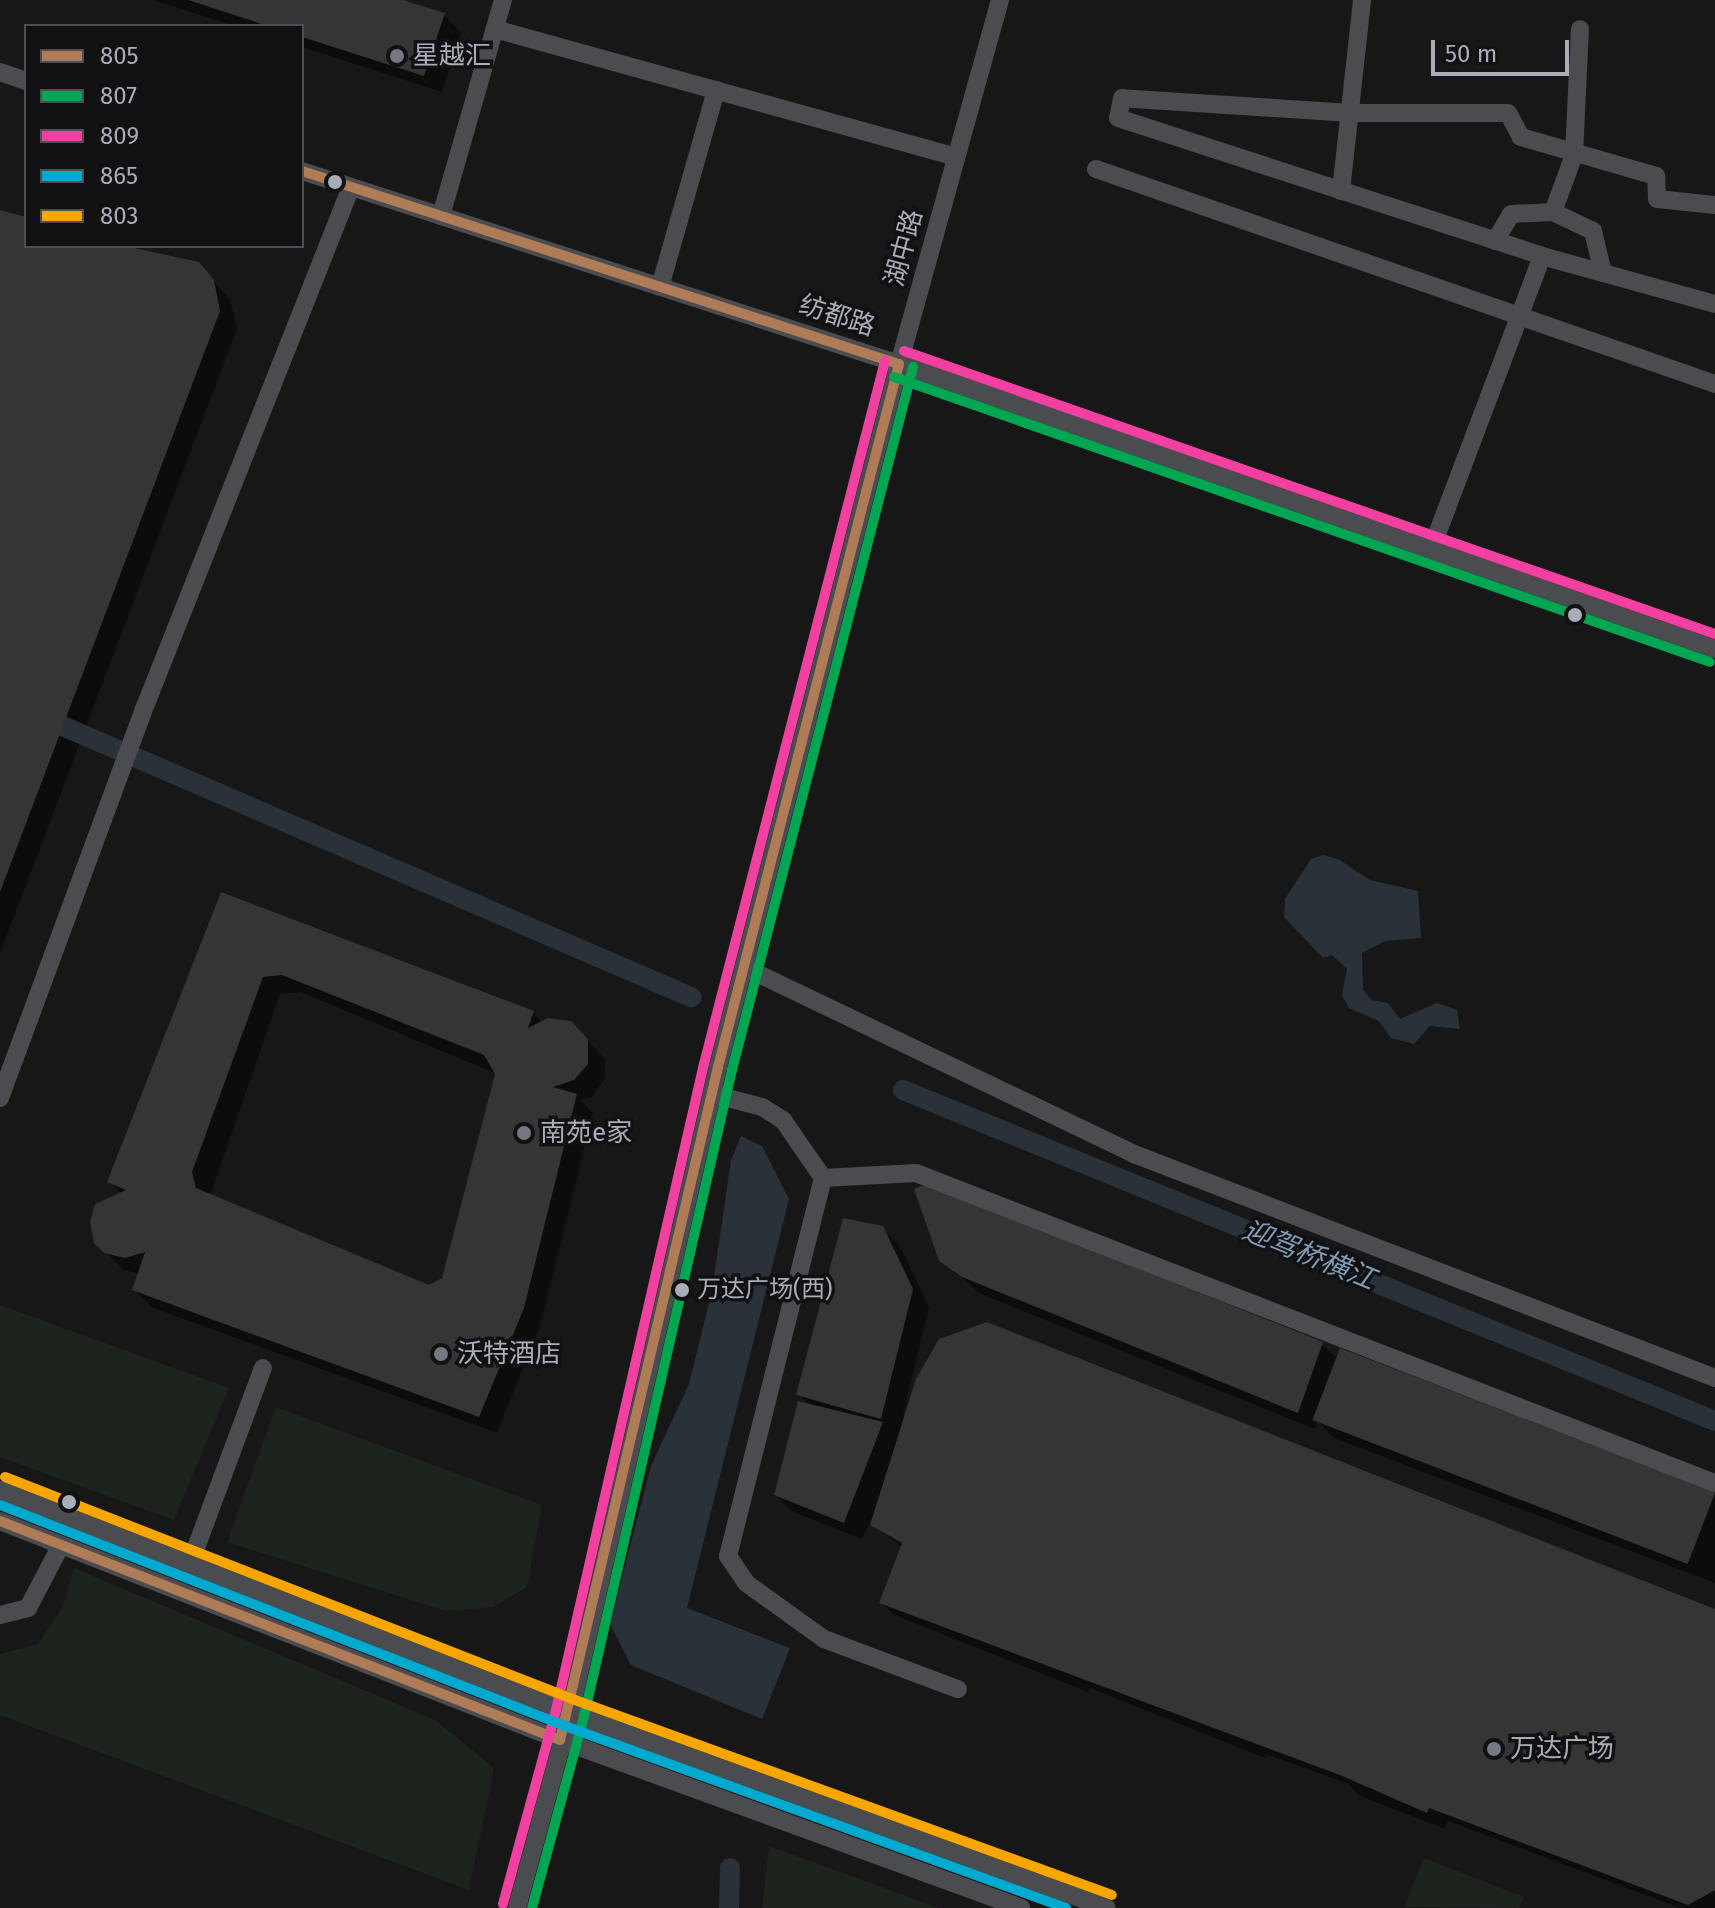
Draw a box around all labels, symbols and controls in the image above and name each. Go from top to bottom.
legend [24,24,304,248]
scale bar [1435,24,1573,74]
place label: 星越汇 [413,40,491,72]
text: 50 m [1445,40,1497,68]
text: 805 [100,42,139,70]
marker: 星越汇 [388,47,406,65]
text: 807 [100,82,137,110]
text: 809 [100,122,139,150]
text: 865 [100,162,138,190]
unlabelled marker [327,174,343,190]
text: 803 [100,202,138,230]
street label: 湖中路 [879,206,929,290]
street label: 纺都路 [795,289,879,343]
unlabelled marker [1567,607,1583,623]
place label: 南苑e家 [540,1117,632,1149]
marker: 南苑e家 [515,1124,533,1142]
water label: 迎驾桥横江 [1238,1213,1380,1297]
place label: 万达广场(西) [697,1276,833,1304]
marker: 万达广场(西) [674,1282,690,1298]
place label: 沃特酒店 [457,1338,561,1370]
marker: 沃特酒店 [432,1345,450,1363]
unlabelled marker [61,1494,77,1510]
place label: 万达广场 [1510,1733,1614,1765]
marker: 万达广场 [1485,1740,1503,1758]

